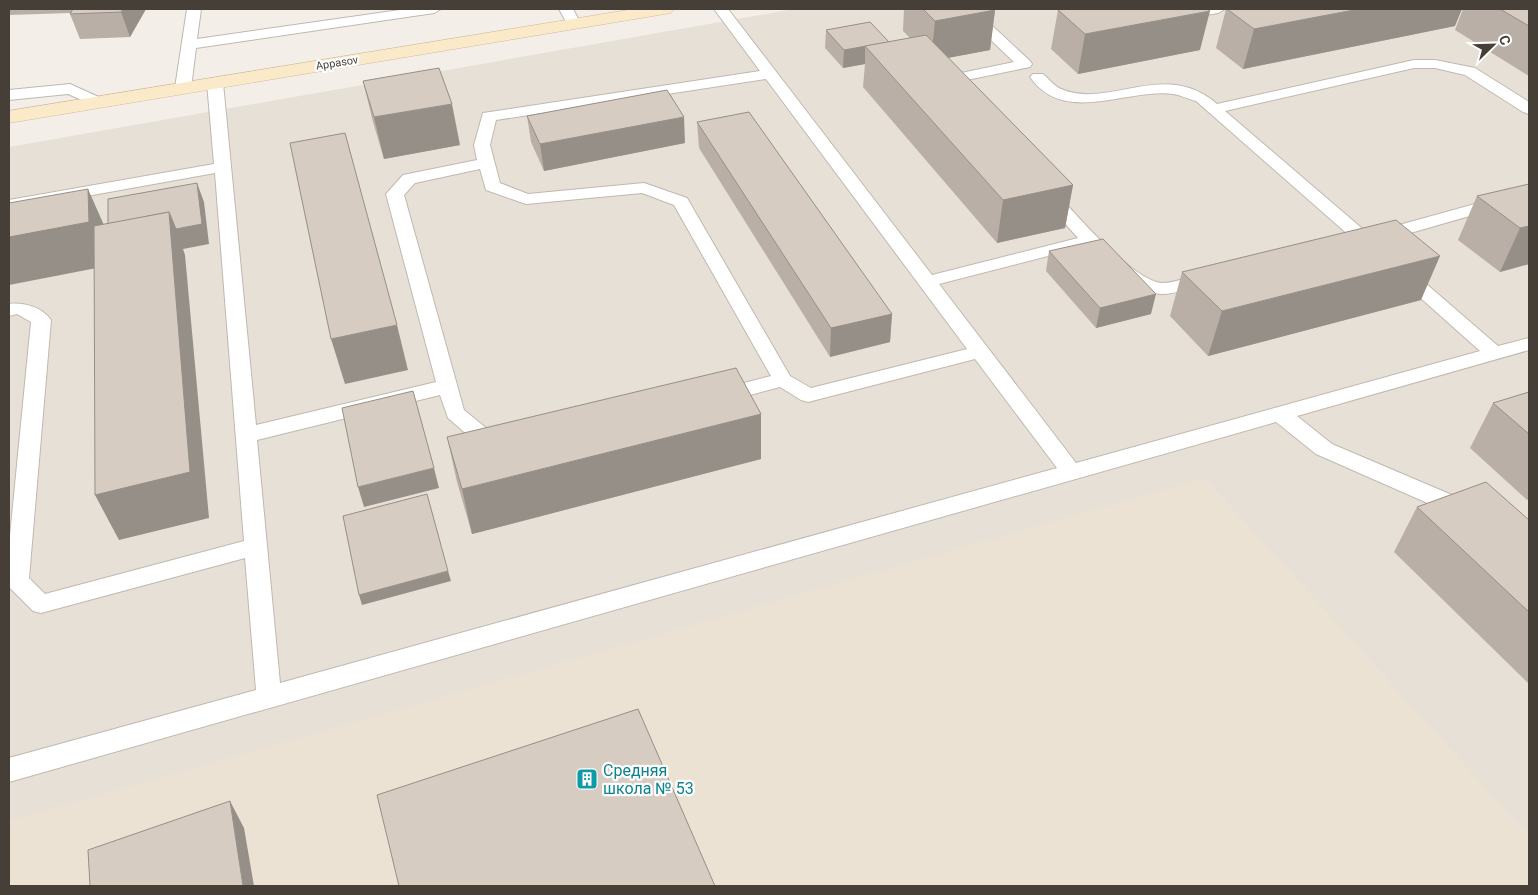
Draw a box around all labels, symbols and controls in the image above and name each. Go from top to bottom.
north arrow [1468,20,1518,70]
text: С [1496,33,1514,47]
street label: Appasov [315,53,360,73]
place label: Средняя школа № 53 [603,761,694,798]
building icon: Средняя школа № 53 [575,767,599,791]

